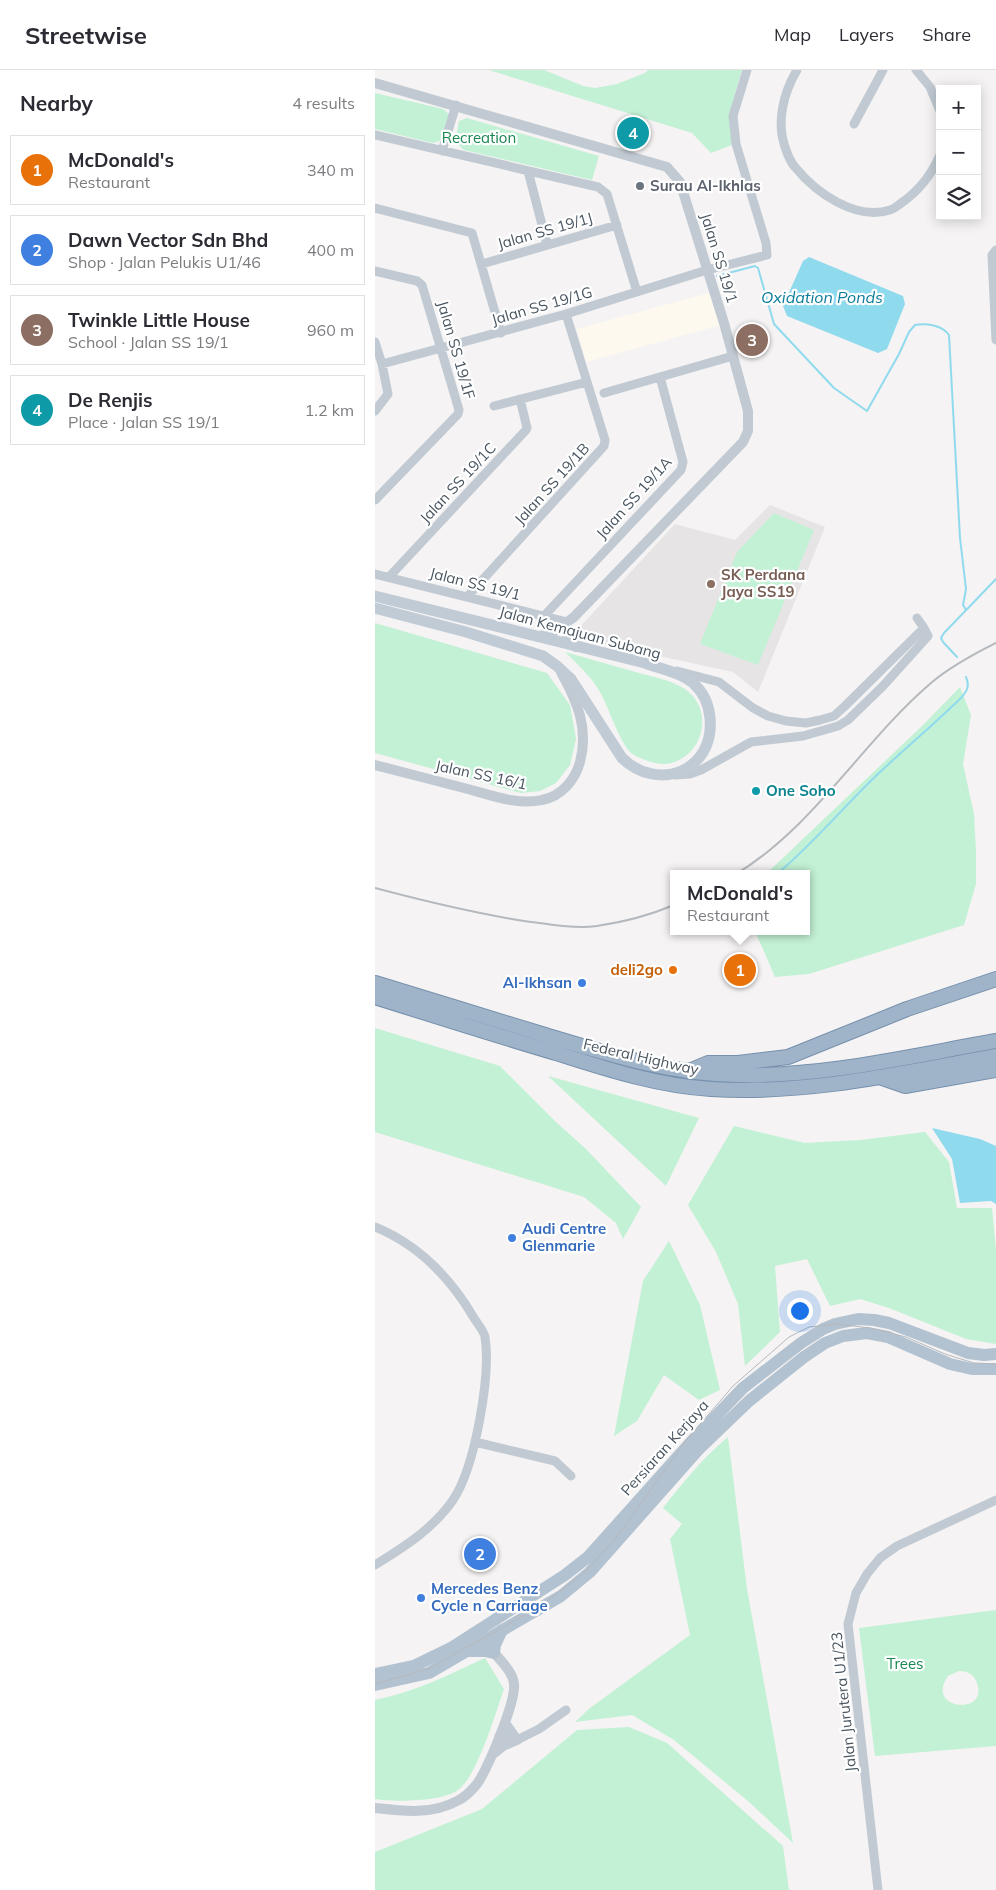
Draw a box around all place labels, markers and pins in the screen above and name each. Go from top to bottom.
pin: 4 [617,114,649,152]
place label: Surau Al-Ikhlas [650,176,761,195]
marker: Surau Al-Ikhlas [634,180,646,192]
pin: 3 [736,321,768,359]
place label: SK Perdana Jaya SS19 [721,565,805,601]
marker: SK Perdana Jaya SS19 [705,578,717,590]
place label: One Soho [766,781,836,800]
marker: One Soho [750,785,762,797]
pin: 1 [724,951,756,989]
place label: deli2go [610,960,663,979]
marker: deli2go [667,964,679,976]
place label: Al-Ikhsan [503,973,572,992]
marker: Al-Ikhsan [576,977,588,989]
place label: Audi Centre Glenmarie [522,1219,606,1255]
marker: Audi Centre Glenmarie [506,1232,518,1244]
pin: 2 [464,1535,496,1573]
place label: Mercedes Benz Cycle n Carriage [431,1579,548,1615]
marker: Mercedes Benz Cycle n Carriage [415,1592,427,1604]

